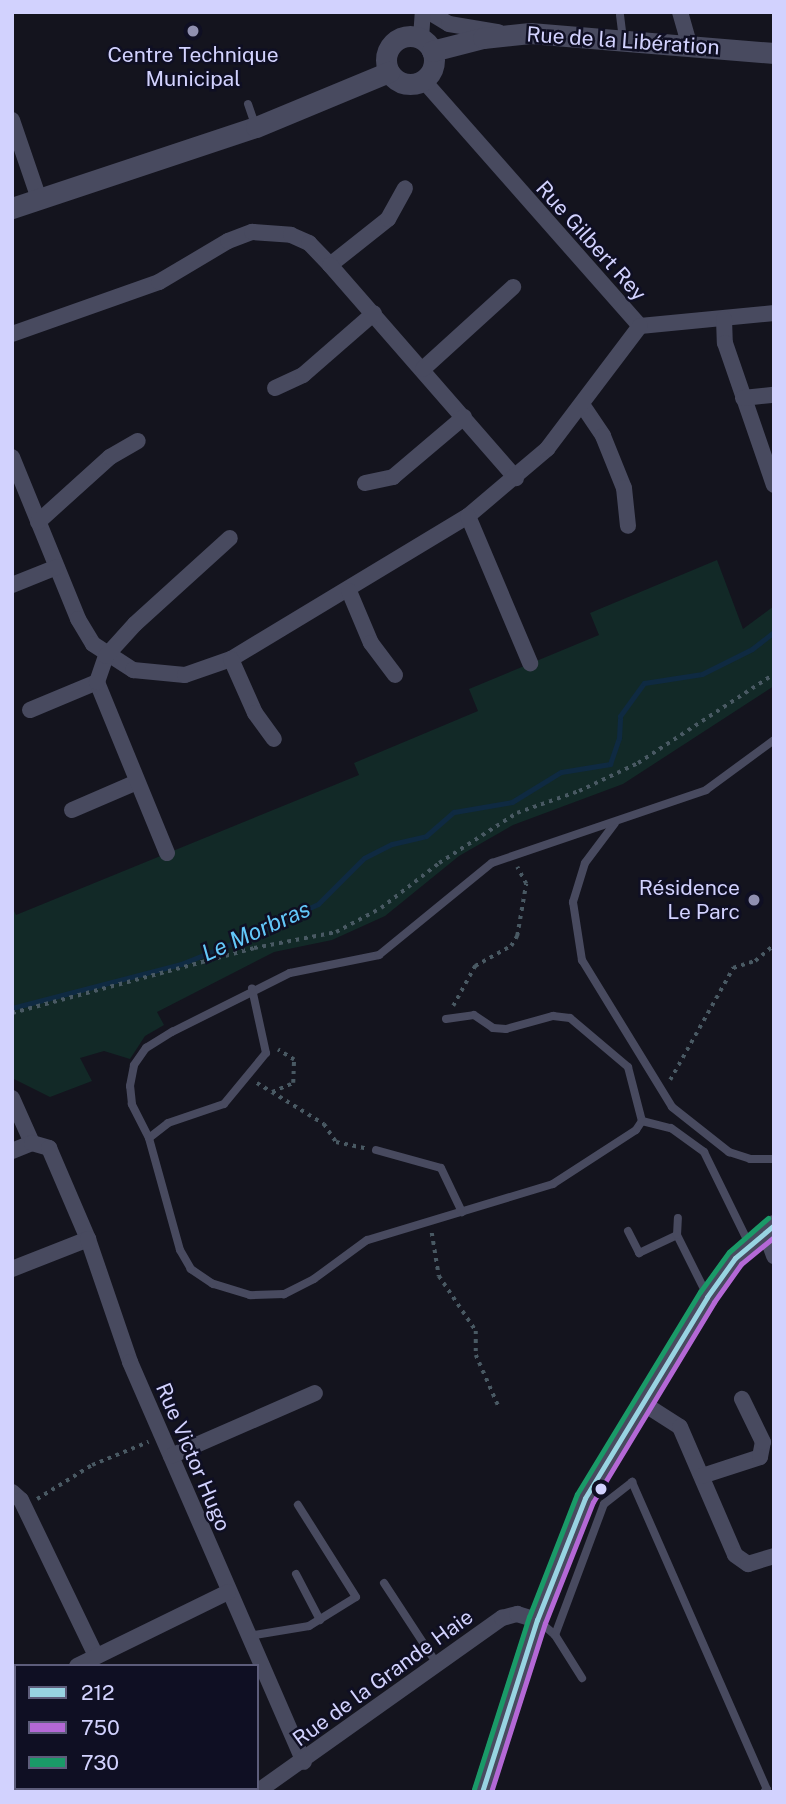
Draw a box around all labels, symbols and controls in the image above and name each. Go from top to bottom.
street label: Rue de la Libération [525,22,721,60]
marker: Centre Technique Municipal [185,23,201,39]
place label: Centre Technique Municipal [107,42,279,92]
street label: Rue Gilbert Rey [531,176,651,306]
place label: Résidence Le Parc [639,875,740,925]
marker: Résidence Le Parc [746,892,762,908]
water label: Le Morbras [197,895,315,967]
street label: Rue Victor Hugo [150,1379,236,1535]
unlabelled marker [594,1482,608,1496]
street label: Rue de la Grande Haie [288,1604,478,1752]
legend [14,1664,259,1790]
text: 212 [81,1680,115,1705]
text: 750 [81,1715,120,1740]
text: 730 [81,1750,119,1775]

